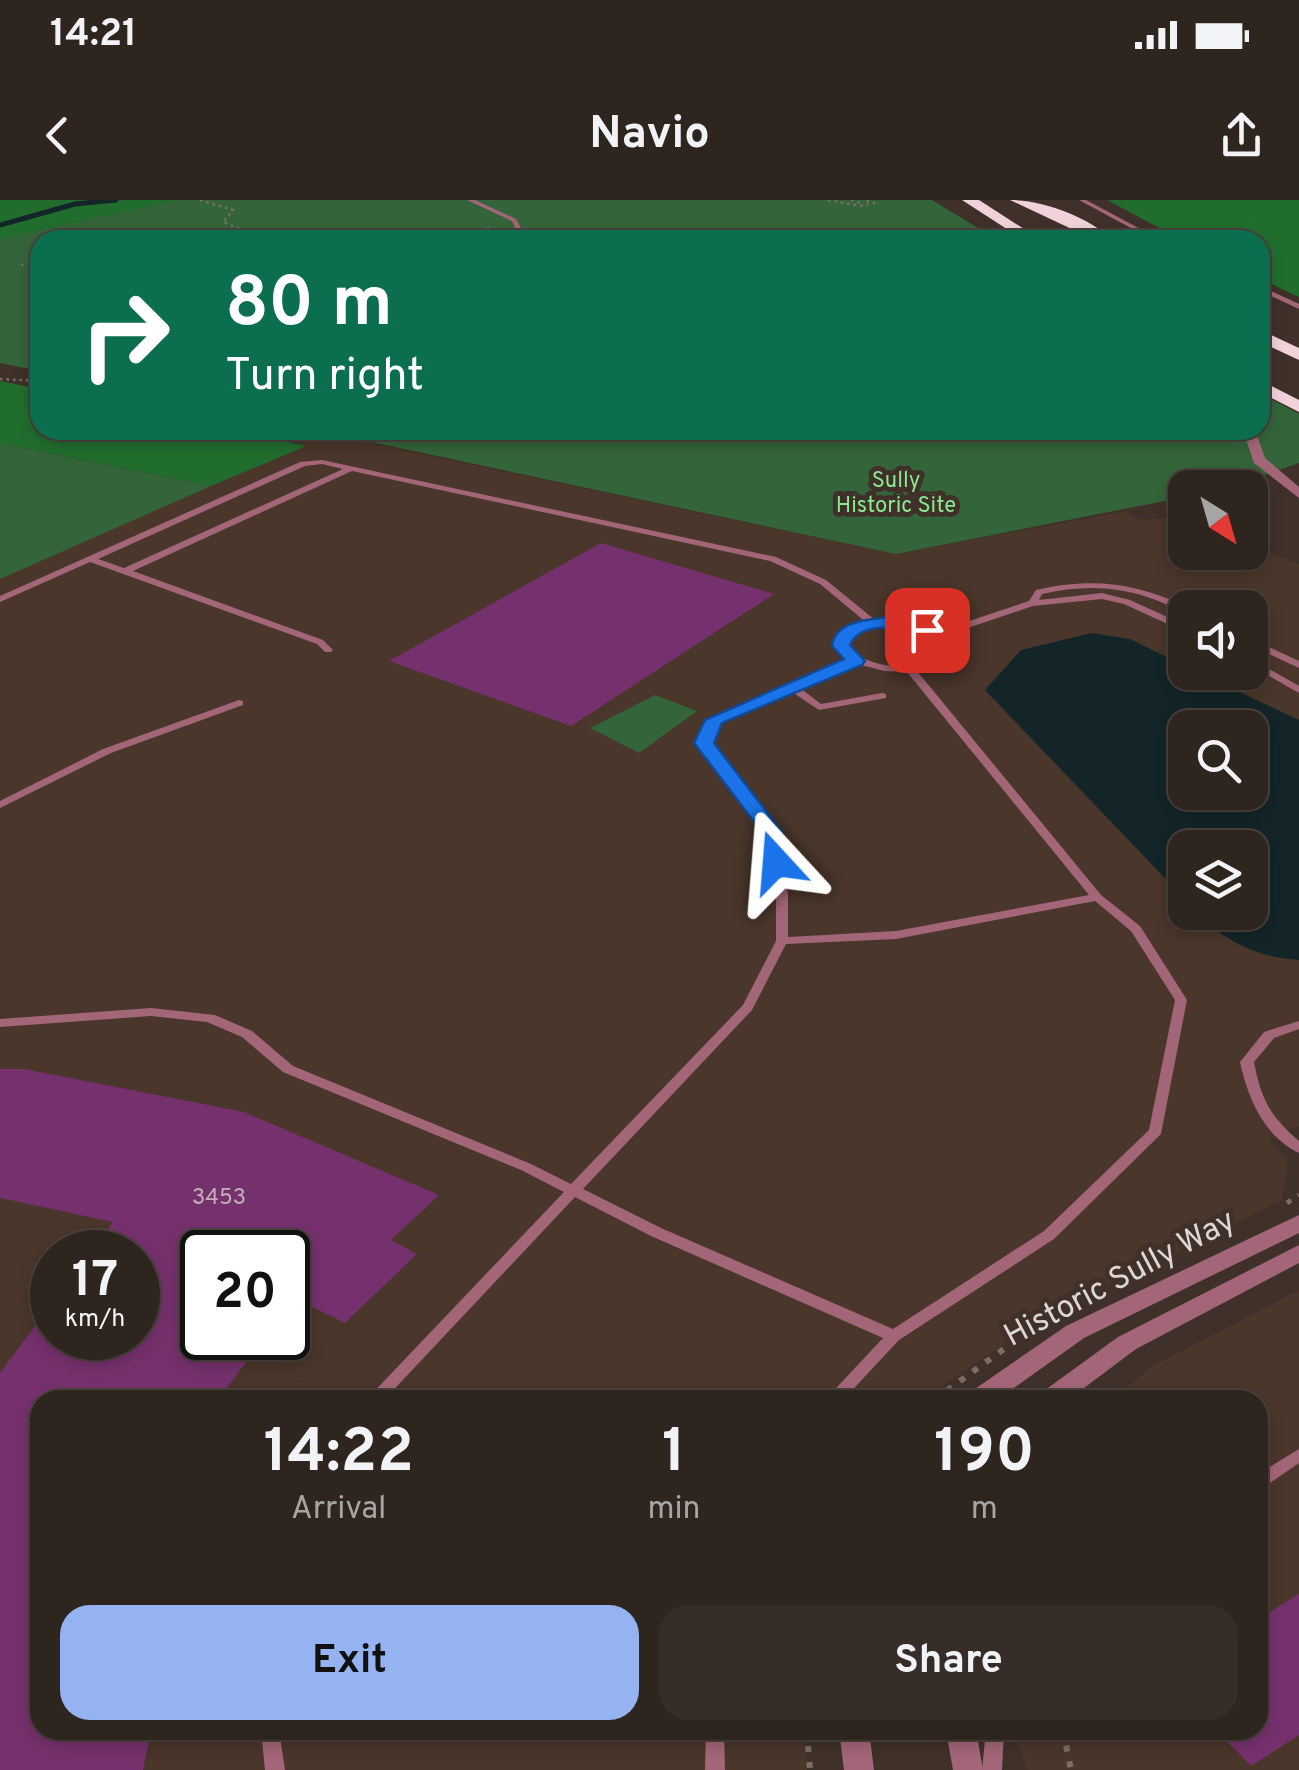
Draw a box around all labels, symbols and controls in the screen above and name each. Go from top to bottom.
text: 14:21 [50,11,137,60]
text: Navio [589,107,710,164]
icon: back [30,108,85,163]
icon: share [1214,108,1269,163]
text: 80 m [225,262,393,351]
icon: right [60,270,190,400]
text: Turn right [225,349,424,406]
park label: Sully Historic Site [836,468,956,520]
north arrow [1168,470,1268,570]
map controls [1168,470,1268,930]
pin [885,588,970,673]
button: sound [1168,590,1268,690]
icon: arrive [900,603,955,658]
button: search [1168,710,1268,810]
position arrow [724,810,828,914]
button: layers [1168,830,1268,930]
house number: 3453 [192,1185,246,1212]
street label: Historic Sully Way [998,1202,1243,1357]
speed limit sign: 20 [180,1230,310,1360]
text: 17 [72,1251,118,1314]
text: km/h [65,1304,125,1336]
text: 14:22 [263,1417,414,1493]
text: 1 [662,1417,686,1493]
text: 190 [934,1417,1035,1493]
text: Arrival [291,1490,386,1530]
text: min [647,1490,701,1530]
text: m [971,1490,998,1530]
button: Exit [60,1605,639,1720]
button: Share [659,1605,1238,1720]

